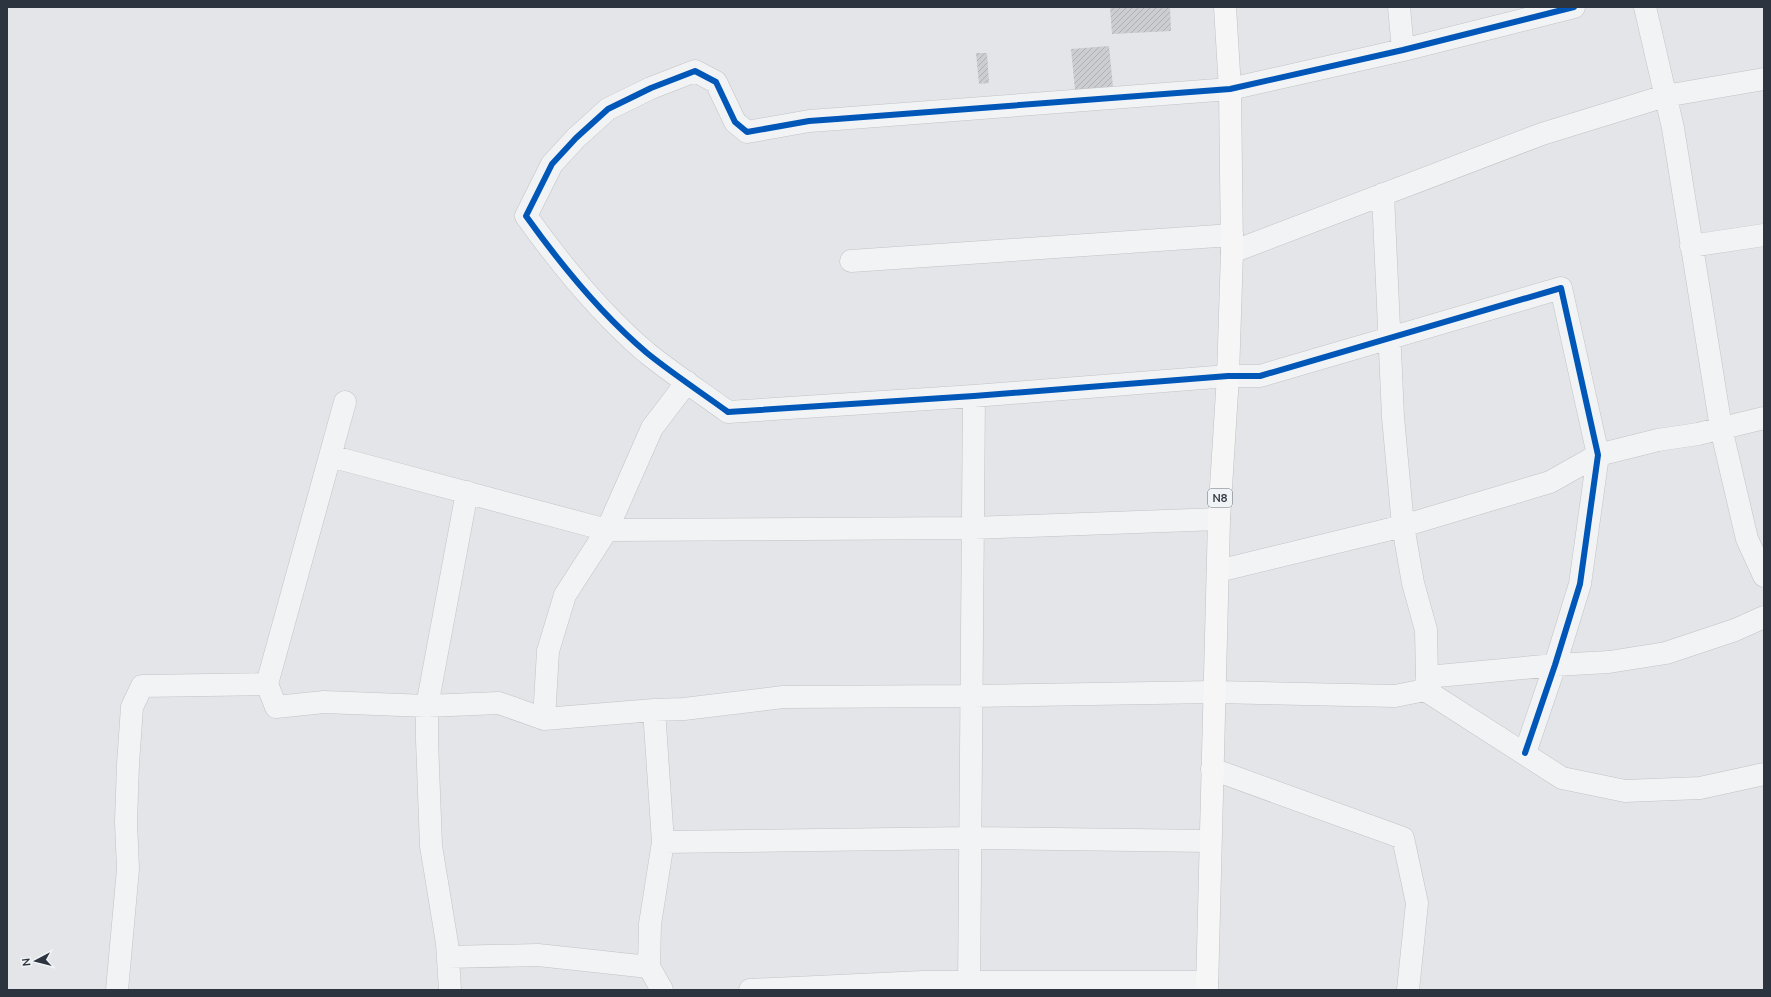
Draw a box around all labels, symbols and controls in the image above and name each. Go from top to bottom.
road number: N8 [1208,489,1232,507]
north arrow [16,941,56,981]
text: N [19,957,35,967]

